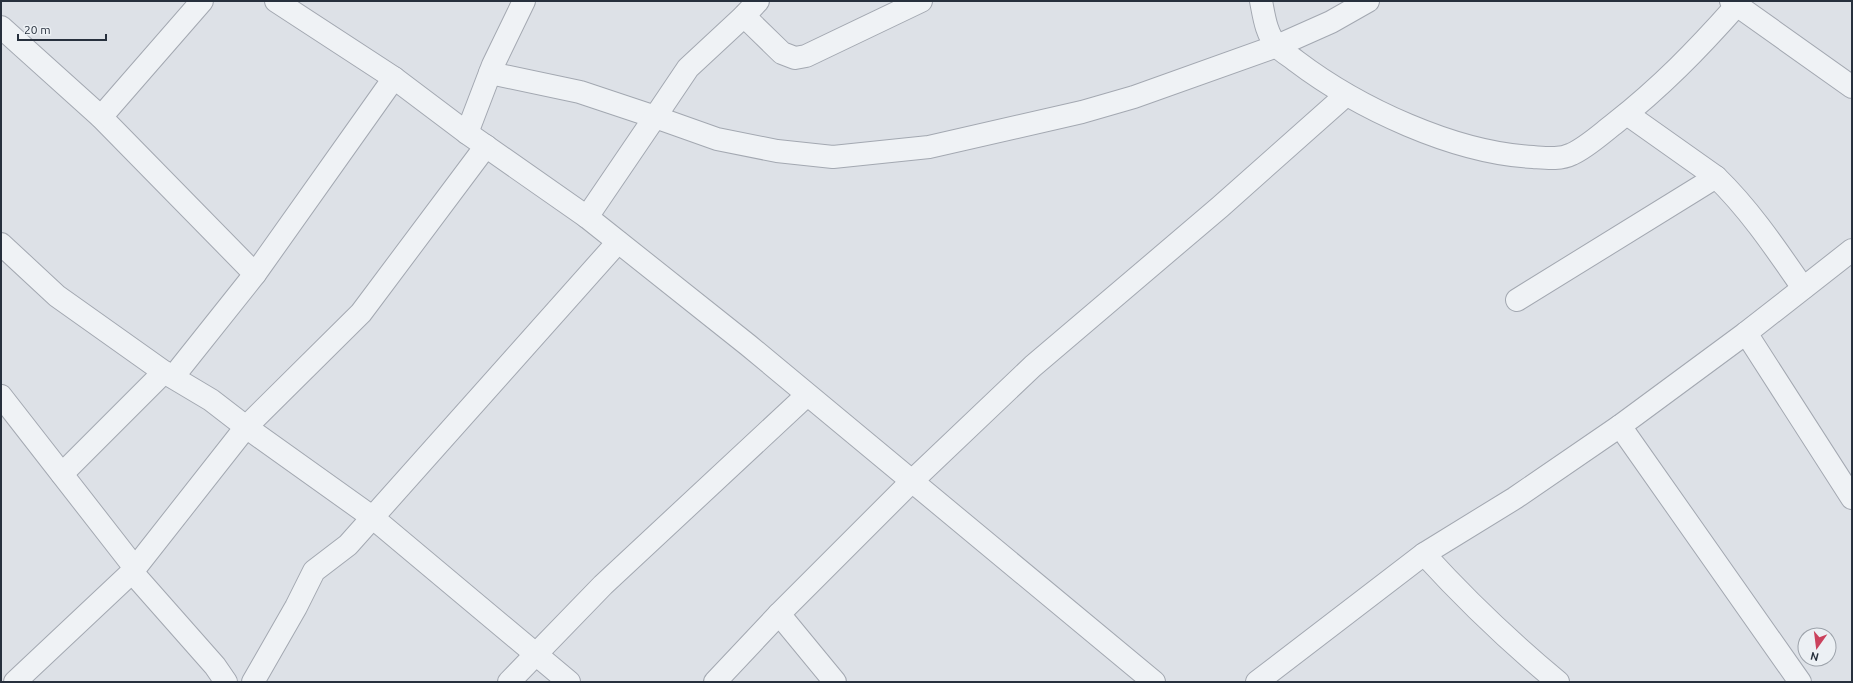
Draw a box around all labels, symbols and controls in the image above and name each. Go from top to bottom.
scale bar [18,16,106,42]
text: 20 m [24,23,51,36]
north arrow [1797,627,1837,667]
text: N [1809,650,1820,664]

